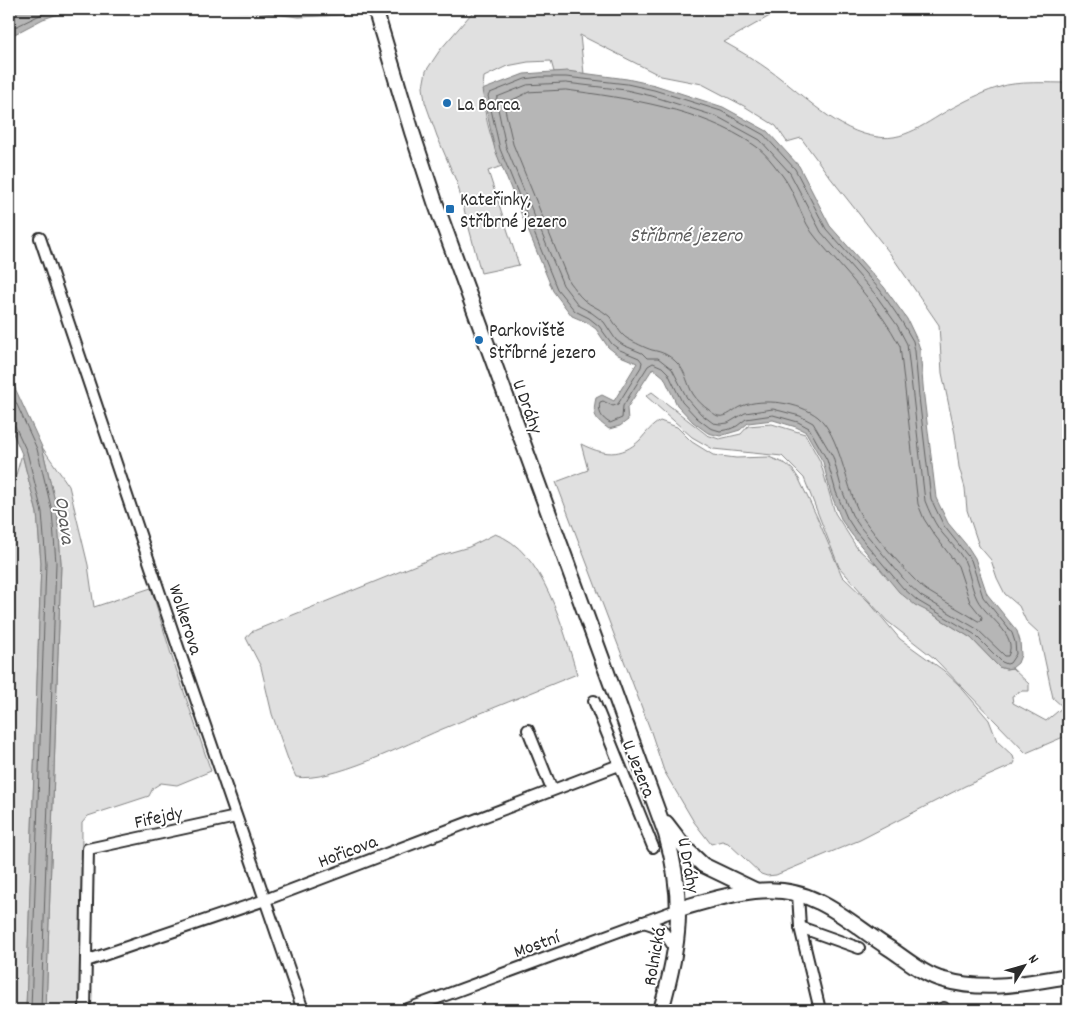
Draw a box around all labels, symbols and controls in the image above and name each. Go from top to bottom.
place label: La Barca [457,93,521,120]
marker: La Barca [441,97,453,109]
place label: Kateřinky, Stříbrné jezero [460,188,567,237]
marker: Kateřinky, Stříbrné jezero [444,203,456,215]
water label: Stříbrné jezero [630,223,743,251]
place label: Parkoviště Stříbrné jezero [489,319,596,368]
marker: Parkoviště Stříbrné jezero [473,334,485,346]
street label: U Dráhy [503,376,548,439]
water label: Opava [46,495,80,548]
street label: Wolkerova [160,581,208,660]
street label: U Jezera [613,736,661,803]
street label: Fifejdy [132,801,186,838]
street label: Hořicova [315,829,383,877]
street label: U Dráhy [668,836,705,896]
street label: Mostní [511,925,565,967]
street label: Rolnická [638,925,675,988]
north arrow [1000,942,1050,992]
text: N [1023,951,1043,968]

